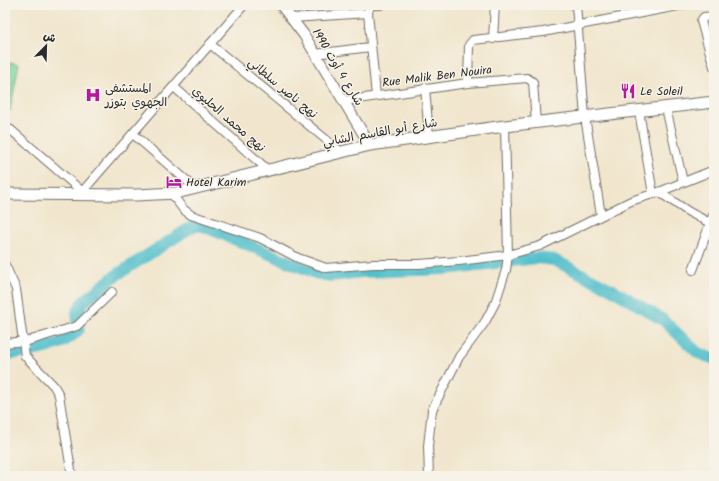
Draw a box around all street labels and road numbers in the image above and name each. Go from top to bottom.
street label: شارع 4 أوت 1990 [307,25,368,110]
street label: نهج ناصر سلطاني [243,53,322,124]
street label: Rue Malik Ben Nouira [381,60,493,93]
street label: نهج محمد الحليوي [188,82,270,157]
street label: شارع أبو القاسم الشابي [321,113,439,153]

